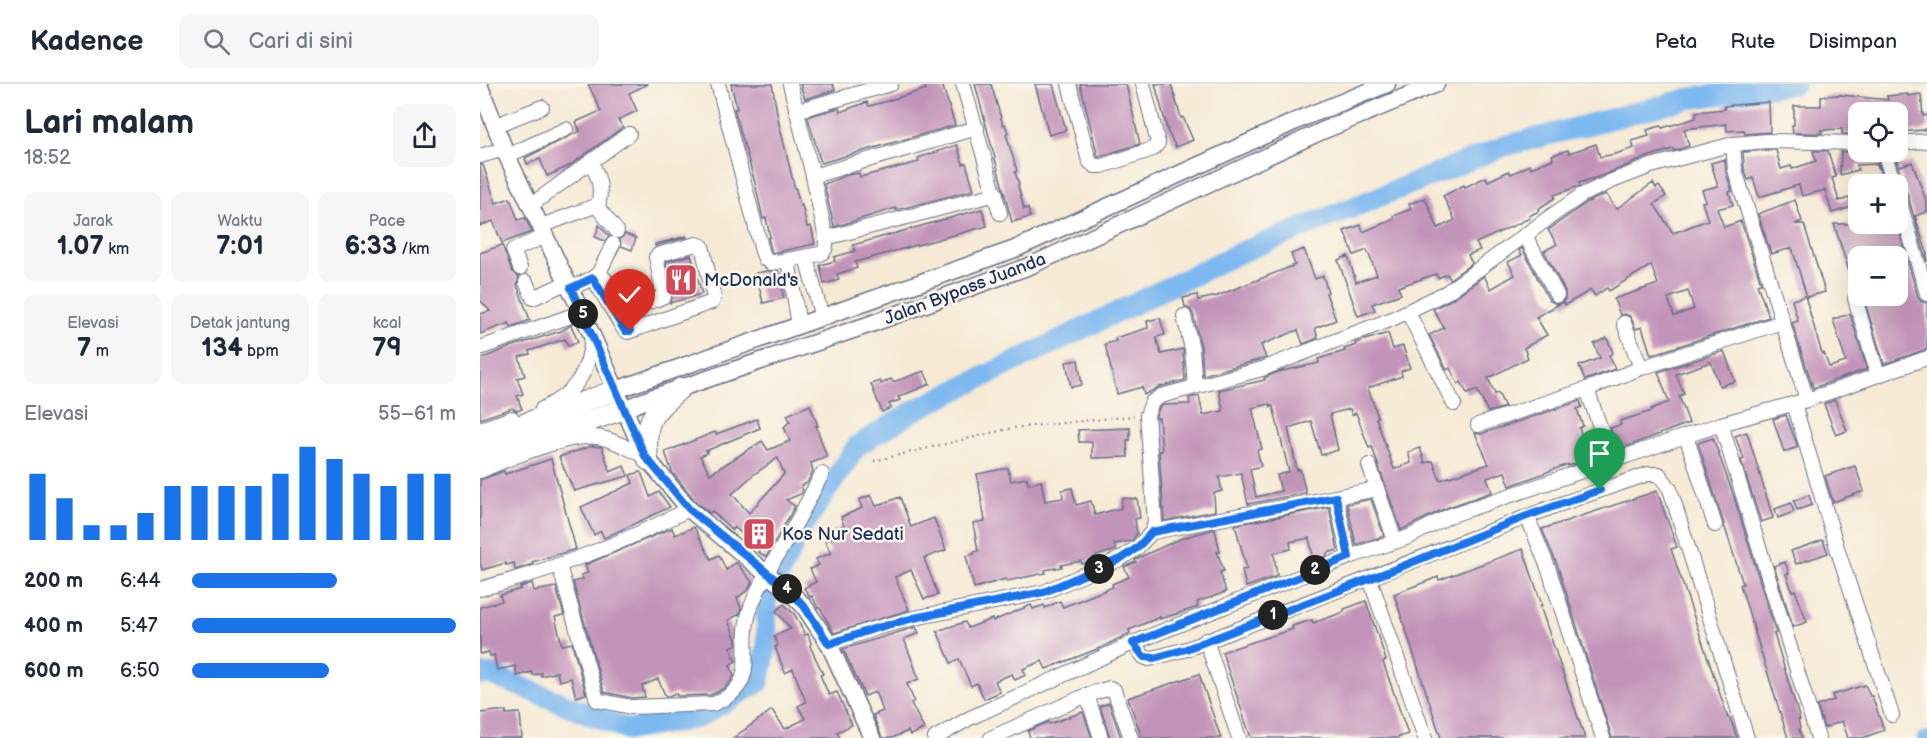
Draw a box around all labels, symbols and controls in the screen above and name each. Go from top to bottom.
search box [179,14,599,68]
text: Kadence [30,25,143,58]
icon: search [200,25,233,58]
text: Cari di sini [248,28,353,55]
text: Peta [1655,29,1697,54]
text: Rute [1730,29,1775,54]
text: Disimpan [1808,29,1897,54]
map controls [1848,102,1908,306]
button: locate [1848,102,1908,162]
text: Lari malam [24,103,194,143]
button: share [393,104,456,167]
text: 18:52 [24,146,71,170]
button: + [1848,174,1908,234]
text: Jarak [73,212,113,231]
text: Waktu [218,212,262,231]
text: Pace [369,212,405,231]
text: 1.07 [57,231,104,262]
text: 7:01 [216,231,264,262]
text: 6:33 [345,231,397,262]
text: km [104,240,129,259]
text: /km [397,240,430,259]
button: − [1848,246,1908,306]
street label: Jalan Bypass Juanda [881,248,1049,330]
restaurant icon: McDonald's [663,262,699,298]
pin [604,269,655,331]
place label: McDonald's [704,270,799,291]
icon: check [613,278,646,311]
pin: 5 [568,299,598,329]
text: 5 [578,304,588,323]
text: Elevasi [67,314,119,333]
text: Detak jantung [190,314,290,333]
text: kcal [373,314,401,333]
text: 7 [77,333,91,364]
text: 134 [201,333,243,364]
text: 79 [372,333,402,364]
text: m [91,342,109,361]
text: bpm [243,342,279,361]
text: Elevasi [24,402,89,426]
text: 55–61 m [378,402,456,426]
pin [1574,428,1625,490]
icon: arrive [1583,437,1616,470]
building icon: Kos Nur Sedati [741,516,777,552]
place label: Kos Nur Sedati [782,524,904,545]
pin: 3 [1084,554,1114,584]
pin: 2 [1300,555,1330,585]
text: 3 [1094,559,1104,578]
text: 2 [1310,560,1320,579]
text: 200 m [24,569,83,593]
text: 6:44 [120,569,161,593]
pin: 4 [772,574,802,604]
text: 4 [782,579,792,598]
pin: 1 [1258,600,1288,630]
text: 1 [1270,605,1276,624]
text: 400 m [24,614,83,638]
text: 5:47 [120,614,158,638]
text: 600 m [24,659,84,683]
text: 6:50 [120,659,159,683]

